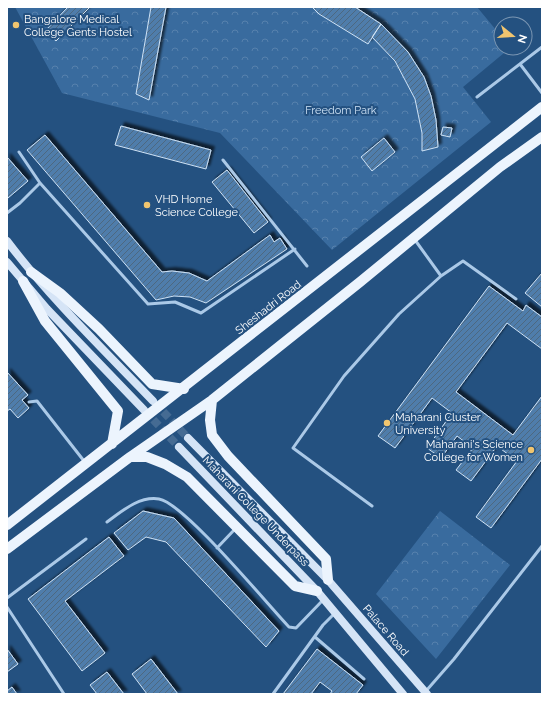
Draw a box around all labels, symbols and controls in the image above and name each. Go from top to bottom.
place label: Bangalore Medical College Gents Hostel [24,13,132,39]
north arrow [493,16,533,56]
marker: Bangalore Medical College Gents Hostel [11,20,21,30]
text: N [515,33,530,45]
park label: Freedom Park [305,104,377,117]
place label: VHD Home Science College [155,193,239,219]
marker: VHD Home Science College [142,200,152,210]
street label: Sheshadri Road [233,278,304,337]
place label: Maharani Cluster University [395,411,481,437]
marker: Maharani Cluster University [382,418,392,428]
place label: Maharani's Science College for Women [424,438,524,464]
marker: Maharani's Science College for Women [526,445,536,455]
street label: Maharani College Underpass [200,454,311,569]
street label: Palace Road [360,602,411,659]

